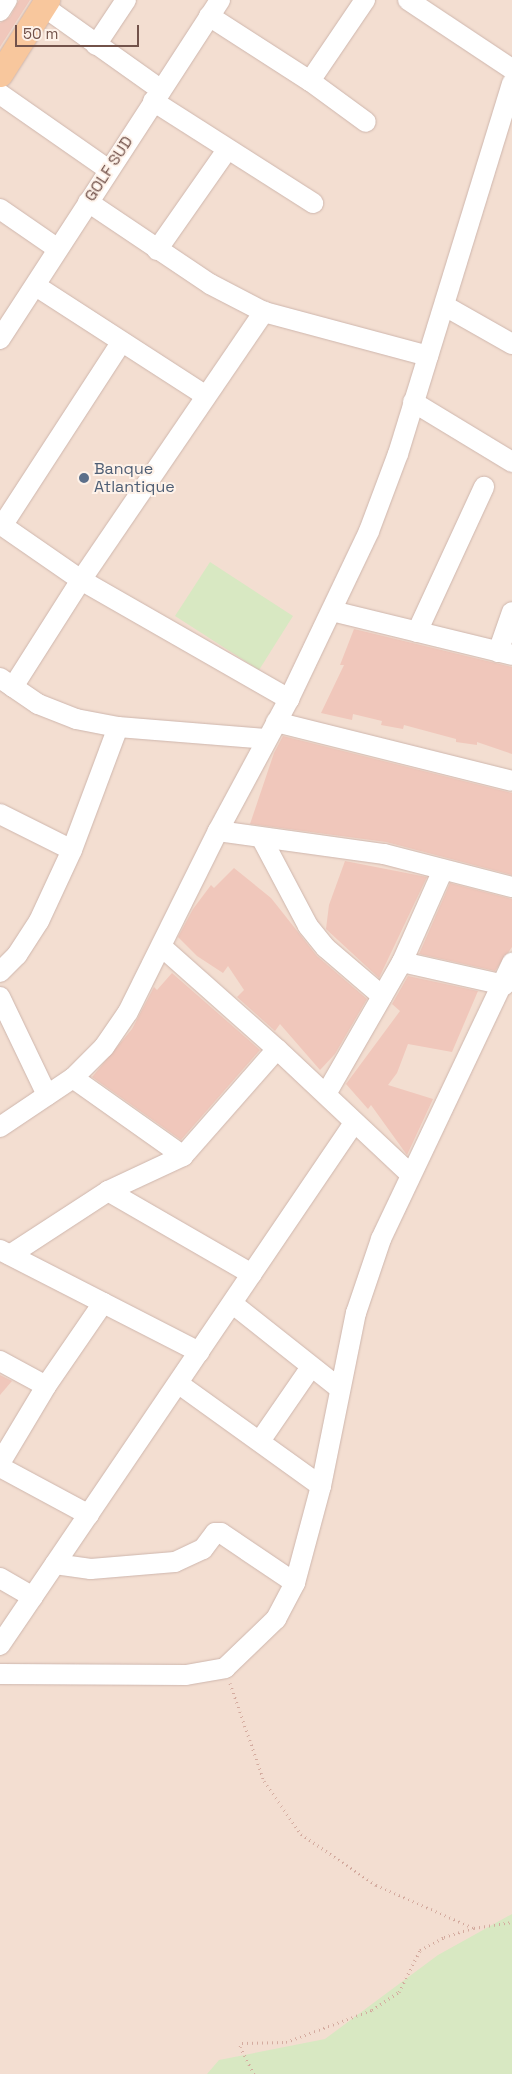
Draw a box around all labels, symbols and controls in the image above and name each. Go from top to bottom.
scale bar [18,15,141,47]
text: 50 m [23,24,58,43]
street label: GOLF SUD [81,133,137,205]
place label: Banque Atlantique [94,459,175,497]
marker: Banque Atlantique [78,472,90,484]

